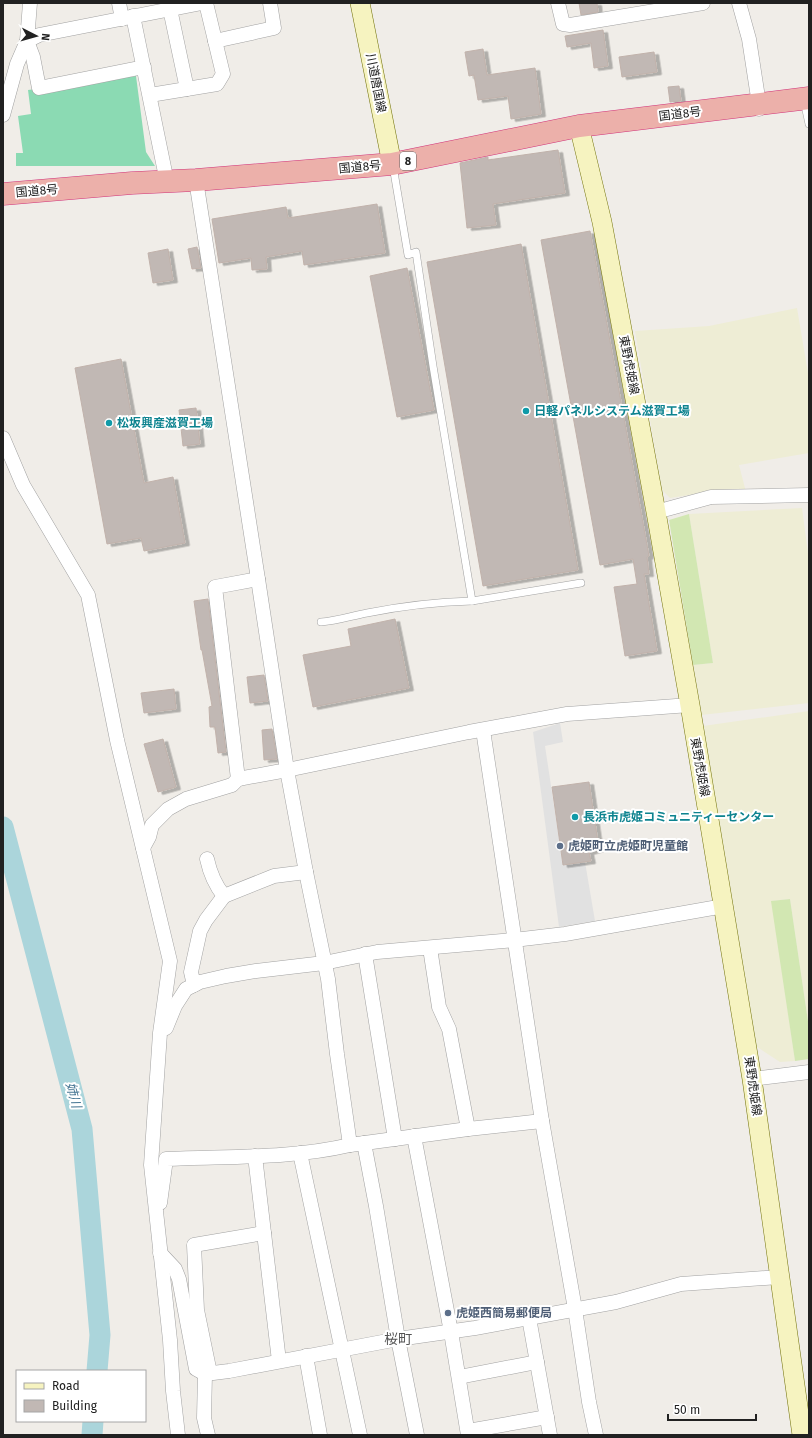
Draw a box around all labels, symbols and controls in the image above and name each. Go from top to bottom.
north arrow [16,16,56,56]
text: N [39,33,52,41]
street label: 川道唐国線 [363,52,389,114]
street label: 国道8号 [658,104,702,124]
road number: 8 [400,152,416,170]
street label: 国道8号 [338,158,382,176]
street label: 国道8号 [15,182,59,200]
street label: 東野虎姫線 [616,334,642,396]
place label: 日軽パネルシステム滋賀工場 [534,404,690,418]
marker: 日軽パネルシステム滋賀工場 [521,406,531,416]
place label: 松坂興産滋賀工場 [117,416,213,430]
marker: 松坂興産滋賀工場 [104,418,114,428]
street label: 東野虎姫線 [688,736,712,798]
place label: 長浜市虎姫コミュニティーセンター [583,810,774,824]
marker: 長浜市虎姫コミュニティーセンター [570,812,580,822]
place label: 虎姫町立虎姫町児童館 [568,839,688,853]
marker: 虎姫町立虎姫町児童館 [555,841,565,851]
street label: 東野虎姫線 [742,1055,764,1117]
water label: 姉川 [63,1081,85,1112]
place label: 虎姫西簡易郵便局 [456,1306,552,1320]
marker: 虎姫西簡易郵便局 [443,1308,453,1318]
district label: 桜町 [384,1331,412,1348]
legend [16,1370,146,1422]
text: Road [52,1379,80,1393]
scale bar [668,1396,756,1422]
text: Building [52,1399,98,1413]
text: 50 m [674,1403,700,1417]

